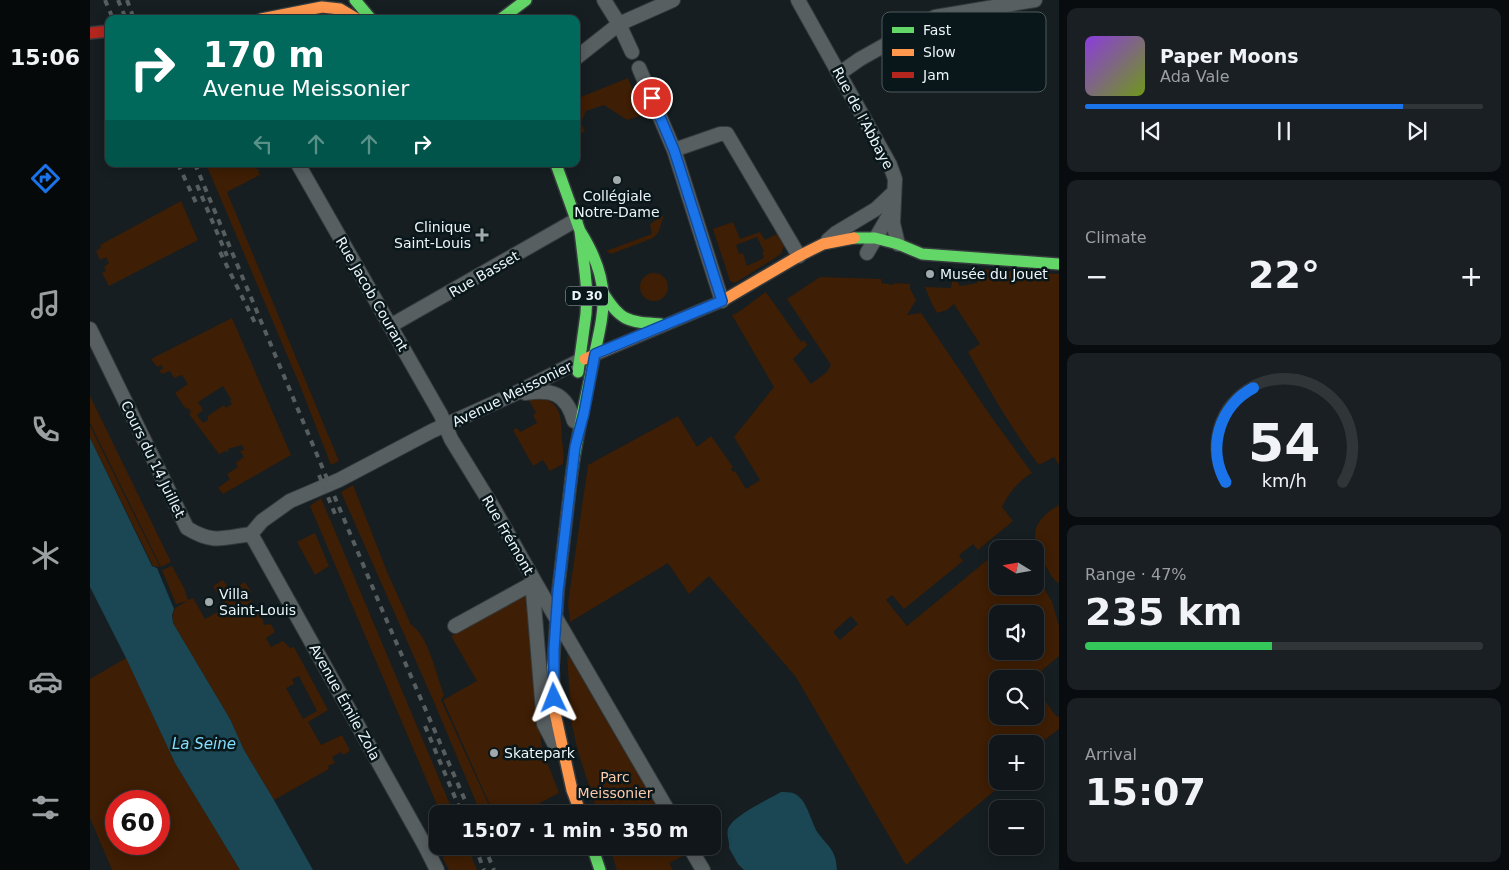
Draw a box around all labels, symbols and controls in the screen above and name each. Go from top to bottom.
legend [882,12,1046,92]
text: Fast [923,22,952,38]
icon: right [120,35,185,100]
text: 170 m [203,35,325,75]
text: Slow [923,44,956,60]
text: 15:06 [10,45,80,70]
text: Paper Moons [1160,45,1299,67]
street label: Rue de l'Abbaye [829,64,897,172]
text: Jam [922,67,949,83]
text: Ada Vale [1160,67,1230,86]
text: Avenue Meissonier [203,76,409,101]
pin [631,77,673,119]
icon: arrive [638,84,666,112]
icon: previous [1137,117,1165,145]
icon: pause [1270,117,1298,145]
icon: next [1403,117,1431,145]
icon: left [249,130,277,158]
icon: ahead [302,130,330,158]
icon: ahead [355,130,383,158]
icon: right [408,130,436,158]
icon: directions [28,161,63,196]
marker: Collégiale Notre-Dame [611,174,623,186]
place label: Collégiale Notre-Dame [574,188,660,220]
place label: Clinique Saint-Louis [394,219,471,251]
marker: Clinique Saint-Louis [475,228,489,242]
text: Climate [1085,228,1147,247]
street label: Rue Jacob Courant [333,234,411,354]
street label: Rue Basset [446,247,522,300]
text: 22° [1248,253,1320,297]
text: − [1085,260,1108,293]
text: + [1460,260,1483,293]
place label: Musée du Jouet [940,266,1048,282]
marker: Musée du Jouet [924,268,936,280]
road number: D 30 [566,286,608,306]
icon: music [28,287,63,322]
street label: Avenue Meissonier [449,358,575,430]
street label: Cours du 14 Juillet [118,398,188,520]
icon: phone [28,412,63,447]
text: 54 [1248,413,1320,473]
text: km/h [1261,470,1307,491]
street label: Rue Frémont [479,493,537,578]
icon: climate [28,538,63,573]
north arrow [989,540,1044,595]
map controls [989,540,1044,855]
text: Range · 47% [1085,565,1187,584]
place label: Villa Saint-Louis [219,586,296,618]
text: 235 km [1085,590,1242,634]
marker: Villa Saint-Louis [203,596,215,608]
button: sound [989,605,1044,660]
street label: Avenue Émile Zola [306,641,384,763]
icon: car [28,664,63,699]
button: search [989,670,1044,725]
position arrow [527,671,579,723]
water label: La Seine [172,735,236,753]
button: + [989,735,1044,790]
place label: Skatepark [504,745,576,761]
text: Arrival [1085,745,1137,764]
marker: Skatepark [488,747,500,759]
park label: Parc Meissonier [578,769,653,801]
text: 15:07 [1085,770,1206,814]
icon: filters [28,790,63,825]
speed limit sign: 60 [105,790,170,855]
button: − [989,800,1044,855]
text: 15:07 · 1 min · 350 m [461,819,689,841]

